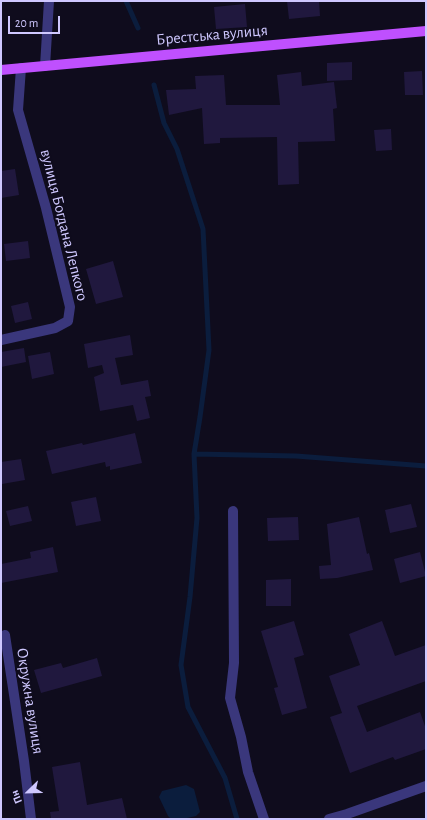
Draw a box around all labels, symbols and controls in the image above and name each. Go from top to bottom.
scale bar [10,8,62,34]
text: 20 m [15,17,38,29]
street label: Брестська вулиця [155,21,269,49]
street label: вулиця Богдана Лепкого [36,147,92,303]
street label: Окружна вулиця [12,647,48,755]
north arrow [8,772,48,812]
text: Пн [9,789,24,805]

